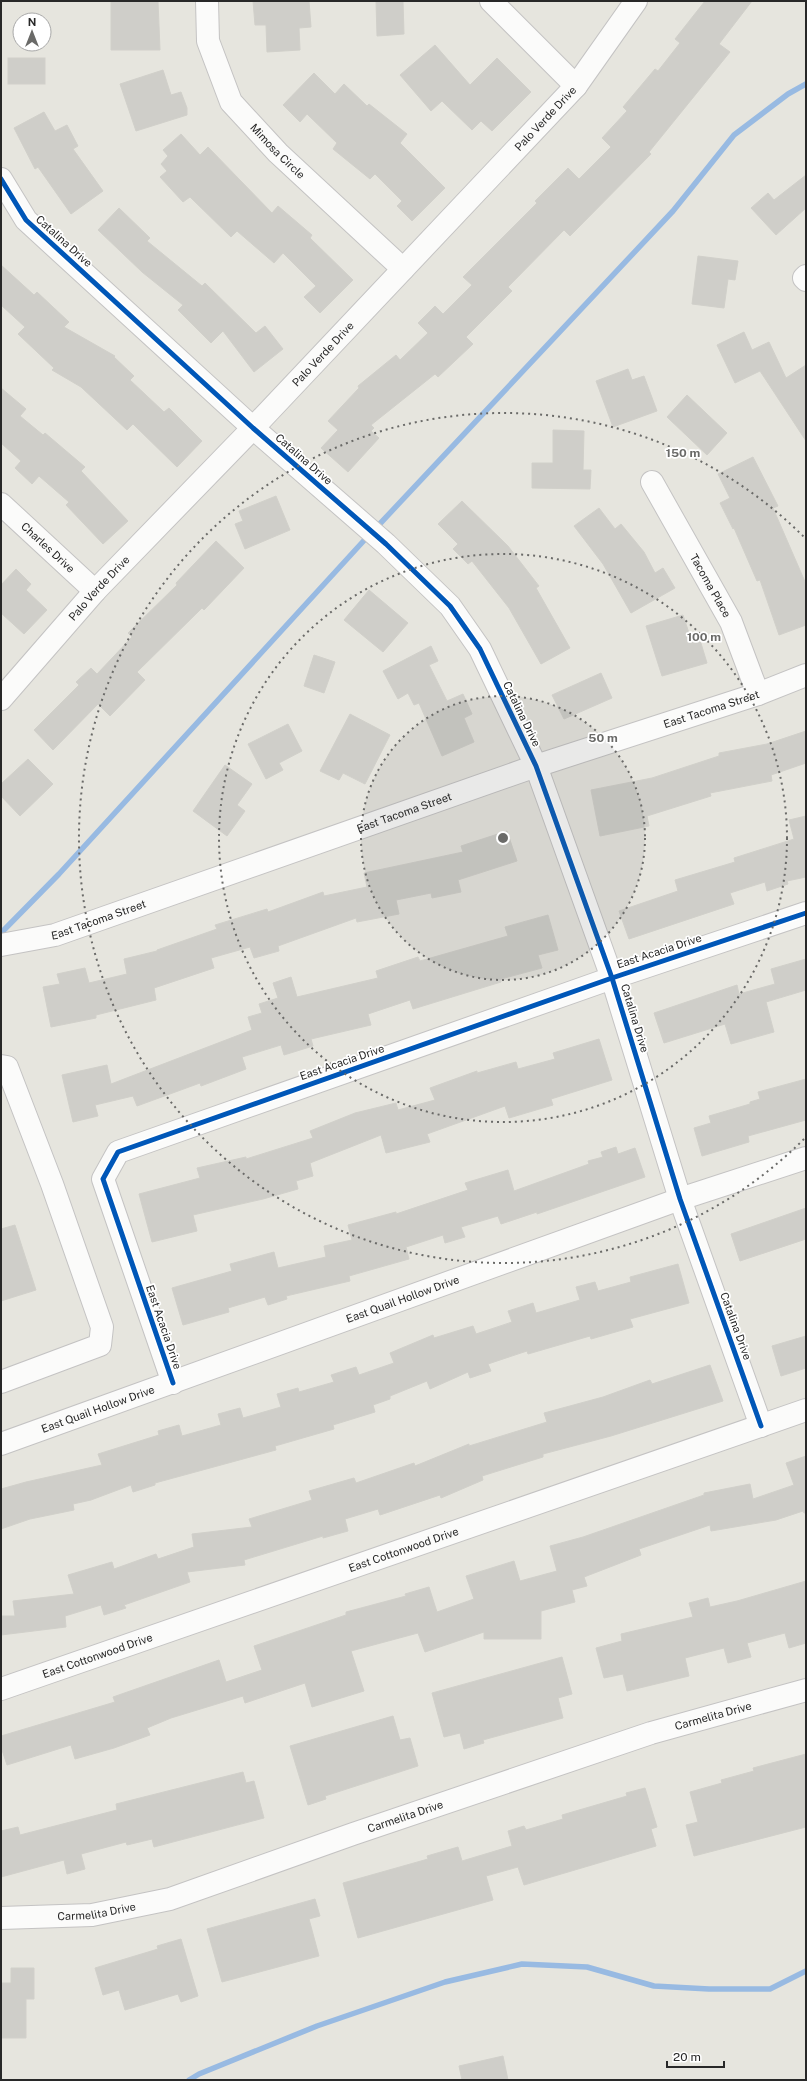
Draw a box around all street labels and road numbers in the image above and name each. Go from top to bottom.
street label: Palo Verde Drive [512,84,579,153]
street label: Mimosa Circle [248,121,307,181]
street label: Catalina Drive [34,213,94,269]
street label: Palo Verde Drive [290,319,356,389]
street label: Catalina Drive [273,431,335,487]
street label: Charles Drive [19,520,77,575]
street label: Tacoma Place [688,552,733,620]
street label: Palo Verde Drive [66,553,132,623]
street label: Catalina Drive [501,679,543,749]
street label: East Tacoma Street [662,688,761,730]
street label: East Tacoma Street [355,790,453,835]
street label: East Tacoma Street [50,898,148,942]
street label: East Acacia Drive [615,932,703,970]
street label: Catalina Drive [619,982,651,1054]
street label: East Acacia Drive [298,1042,386,1082]
street label: East Quail Hollow Drive [344,1273,461,1325]
street label: East Acacia Drive [144,1283,184,1371]
street label: Catalina Drive [718,1291,754,1361]
street label: East Quail Hollow Drive [40,1383,156,1435]
street label: East Cottonwood Drive [347,1525,460,1574]
street label: East Cottonwood Drive [41,1631,154,1680]
street label: Carmelita Drive [673,1699,753,1732]
street label: Carmelita Drive [366,1798,445,1835]
street label: Carmelita Drive [57,1900,137,1922]

